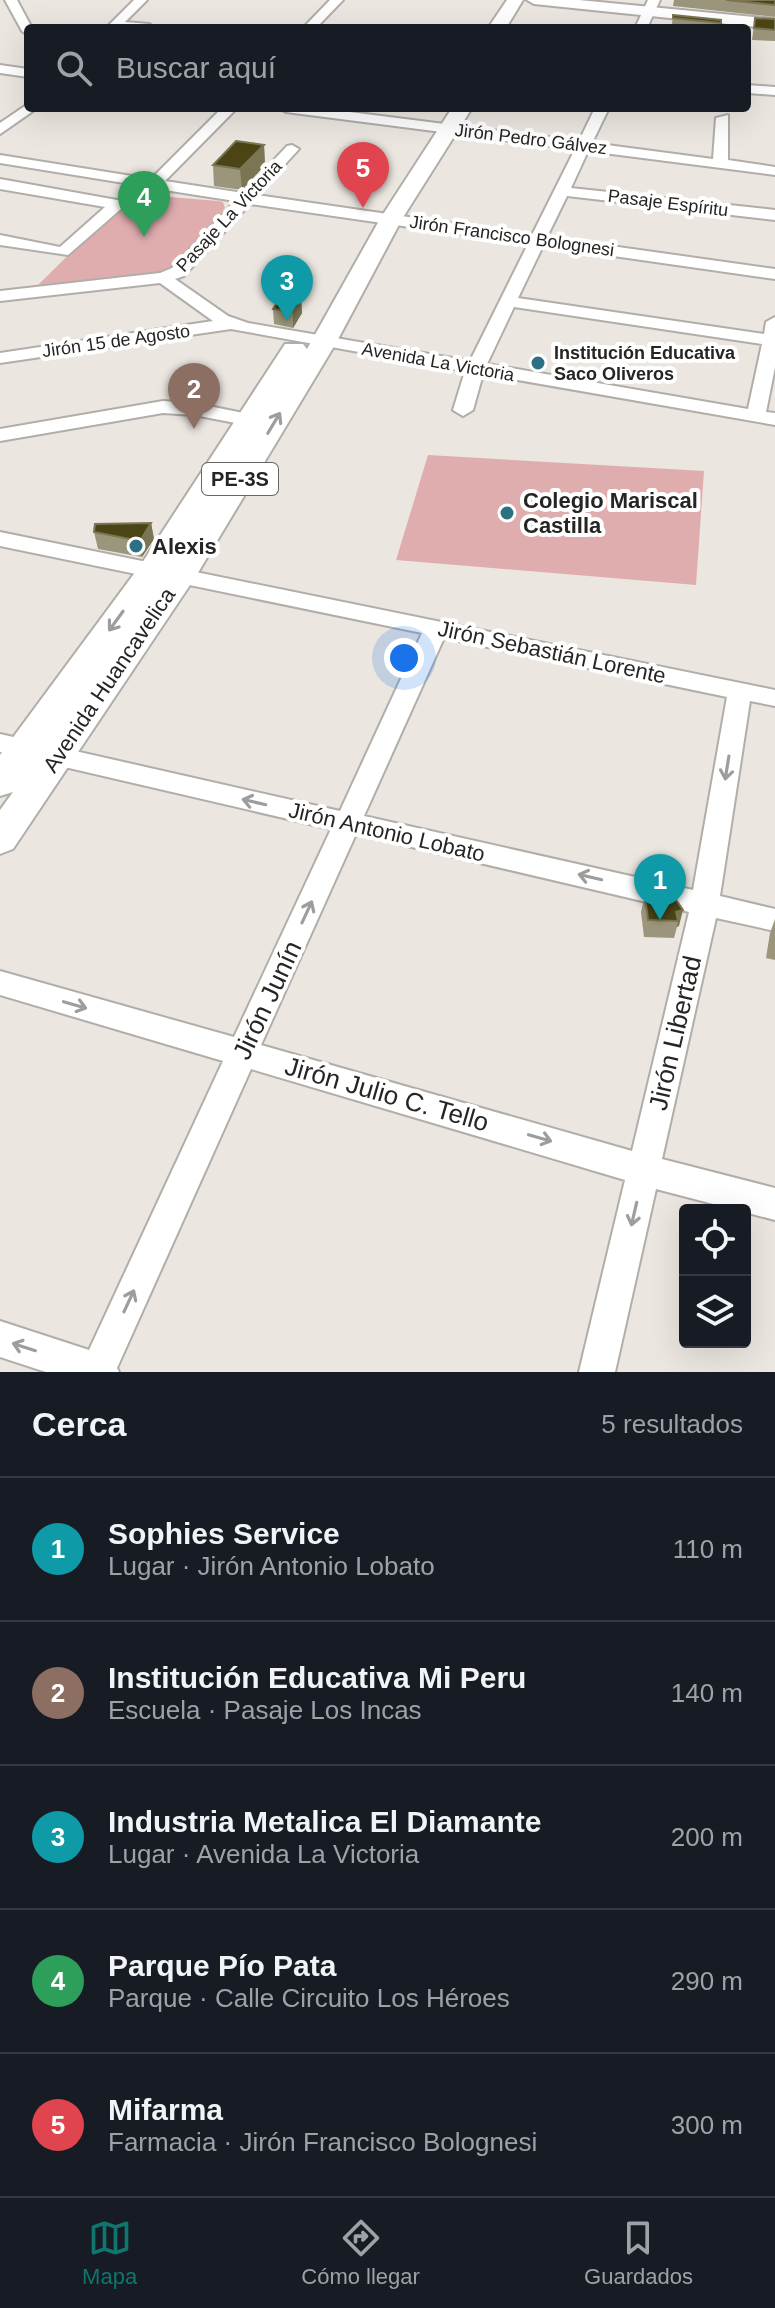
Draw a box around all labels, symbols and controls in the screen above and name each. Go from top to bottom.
search box [24,24,751,112]
icon: search [52,46,96,90]
text: Buscar aquí [116,51,276,84]
street label: Jirón Pedro Gálvez [454,120,608,158]
pin: 5 [337,142,389,208]
street label: Pasaje La Victoria [172,156,286,276]
pin: 4 [118,171,170,237]
street label: Pasaje Espíritu [607,186,729,220]
street label: Jirón Francisco Bolognesi [409,212,615,260]
pin: 3 [261,255,313,321]
street label: Jirón 15 de Agosto [41,321,191,361]
street label: Avenida La Victoria [360,339,517,385]
place label: Institución Educativa Saco Oliveros [554,343,736,384]
marker: Institución Educativa Saco Oliveros [529,354,547,372]
pin: 2 [168,363,220,429]
one-way arrow [266,412,282,435]
road number: PE-3S [202,463,278,495]
place label: Colegio Mariscal Castilla [523,488,698,538]
marker: Colegio Mariscal Castilla [498,504,516,522]
place label: Alexis [152,534,217,559]
marker: Alexis [127,537,145,555]
street label: Avenida Huancavelica [38,582,181,777]
one-way arrow [108,610,124,632]
street label: Jirón Sebastián Lorente [436,616,668,688]
your location [384,638,424,678]
one-way arrow [719,754,734,780]
one-way arrow [242,794,268,809]
street label: Jirón Antonio Lobato [286,797,488,867]
pin: 1 [634,854,686,920]
one-way arrow [577,869,603,884]
one-way arrow [300,900,315,924]
street label: Jirón Junín [227,936,307,1064]
street label: Jirón Libertad [643,953,707,1113]
one-way arrow [62,998,87,1013]
street label: Jirón Julio C. Tello [282,1051,492,1137]
one-way arrow [527,1131,553,1146]
one-way arrow [626,1200,641,1226]
map controls [679,1204,751,1348]
button: locate [679,1204,751,1276]
button: layers [679,1276,751,1348]
one-way arrow [123,1289,138,1314]
one-way arrow [12,1338,37,1353]
text: Cerca [32,1405,127,1443]
text: 5 resultados [601,1409,743,1439]
text: Sophies Service [108,1517,340,1550]
text: 1 [51,1534,65,1564]
text: 110 m [673,1534,743,1564]
text: Lugar · Jirón Antonio Lobato [108,1551,435,1581]
text: Institución Educativa Mi Peru [108,1661,526,1694]
text: 2 [51,1678,65,1708]
text: 140 m [671,1678,743,1708]
text: Escuela · Pasaje Los Incas [108,1695,422,1725]
text: Industria Metalica El Diamante [108,1805,541,1838]
text: 3 [51,1822,65,1852]
text: 200 m [671,1822,743,1852]
text: Lugar · Avenida La Victoria [108,1839,419,1869]
text: Parque Pío Pata [108,1949,336,1982]
text: 4 [51,1966,65,1996]
text: 290 m [671,1966,743,1996]
text: Parque · Calle Circuito Los Héroes [108,1983,510,2013]
text: Mifarma [108,2093,223,2126]
text: 5 [51,2110,65,2140]
text: 300 m [671,2110,743,2140]
text: Farmacia · Jirón Francisco Bolognesi [108,2127,537,2157]
tab: Mapa [82,2216,137,2290]
tab: Cómo llegar [301,2216,420,2290]
tab: Guardados [584,2216,693,2290]

